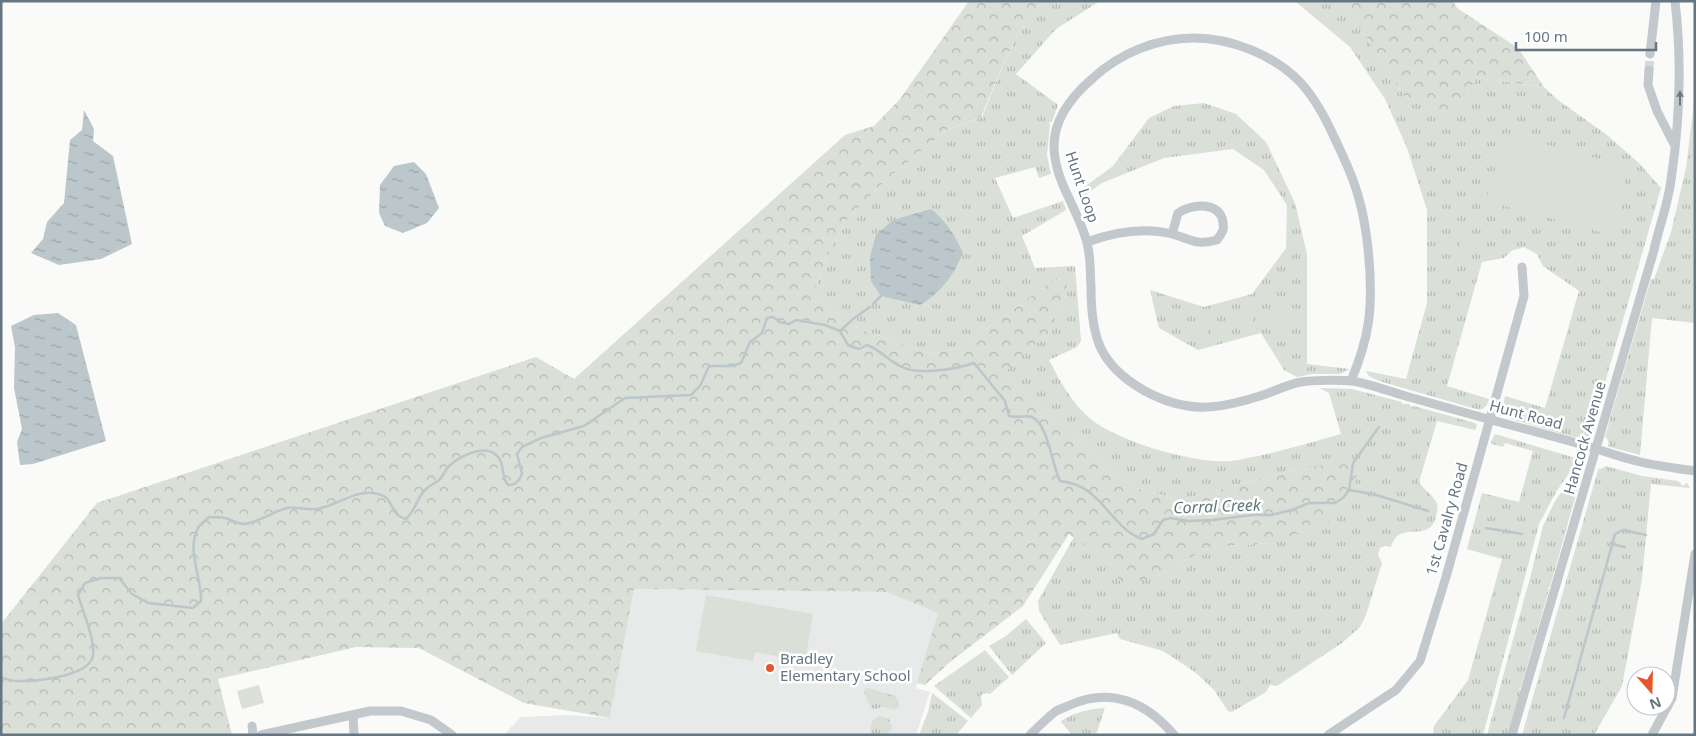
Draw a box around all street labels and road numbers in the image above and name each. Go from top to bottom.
street label: Hunt Loop [1061,148,1104,225]
street label: Hancock Avenue [1558,379,1610,497]
street label: Hunt Road [1487,395,1565,433]
street label: 1st Cavalry Road [1420,460,1472,578]

